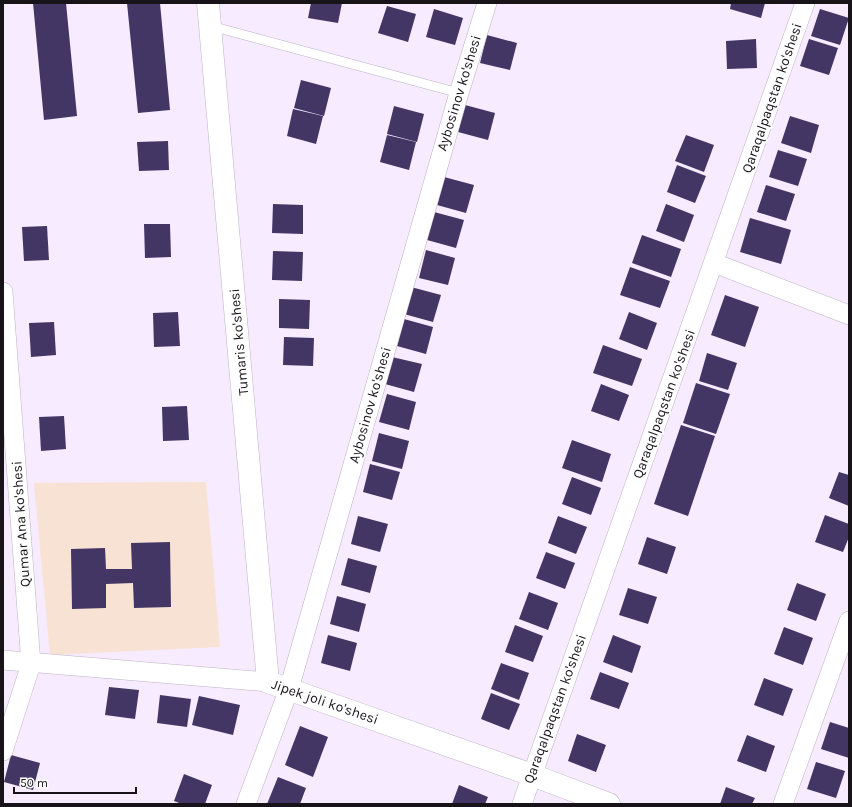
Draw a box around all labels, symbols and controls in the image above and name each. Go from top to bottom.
street label: Qaraqalpaqstan ko'shesi [738,21,806,175]
street label: Aybosinov ko'shesi [433,33,485,153]
street label: Tumaris ko'shesi [226,288,252,396]
street label: Qaraqalpaqstan ko'shesi [629,327,699,481]
street label: Aybosinov ko'shesi [345,345,395,465]
street label: Qumar Ana ko'shesi [8,460,34,588]
street label: Qaraqalpaqstan ko'shesi [520,632,590,786]
street label: Jipek joli ko'shesi [269,676,381,728]
scale bar [14,769,136,795]
text: 50 m [20,776,48,790]

